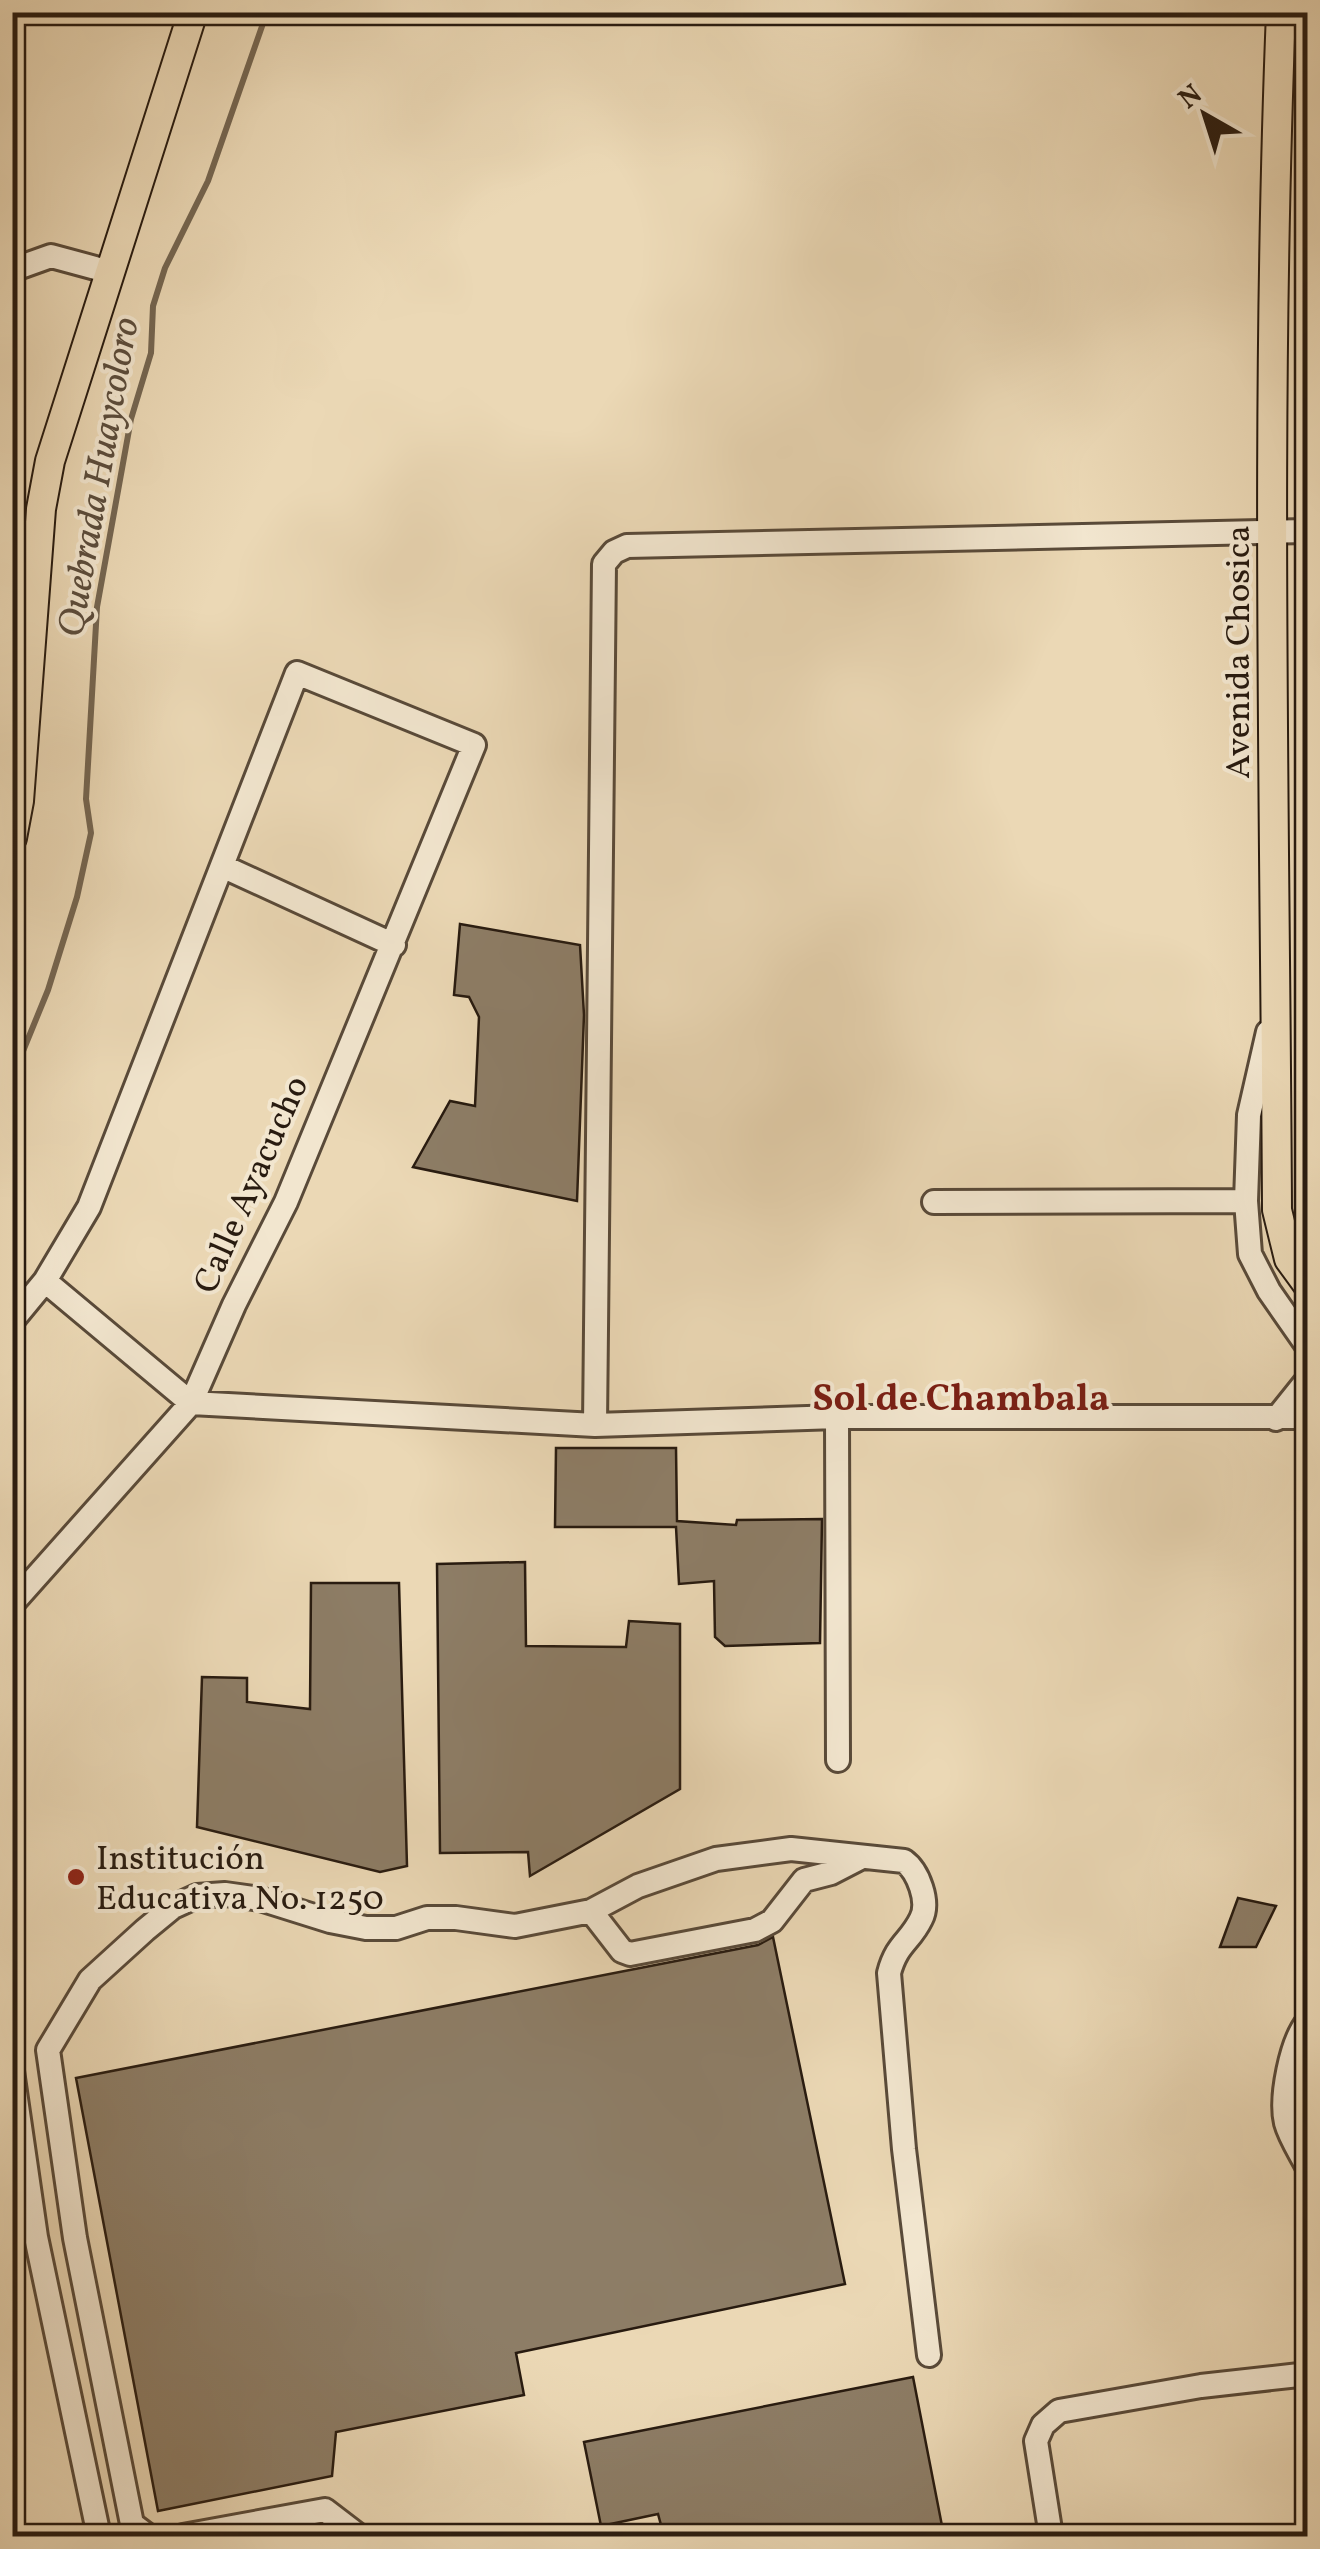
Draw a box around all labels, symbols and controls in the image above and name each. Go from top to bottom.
north arrow [1155,65,1255,165]
text: N [1171,76,1211,119]
water label: Quebrada Huaycoloro [46,314,155,642]
street label: Avenida Chosica [1216,525,1264,779]
street label: Calle Ayacucho [183,1069,322,1302]
district label: Sol de Chambala [812,1374,1110,1427]
place label: Institución Educativa No. 1250 [96,1836,384,1924]
marker: Institución Educativa No. 1250 [65,1866,87,1888]

